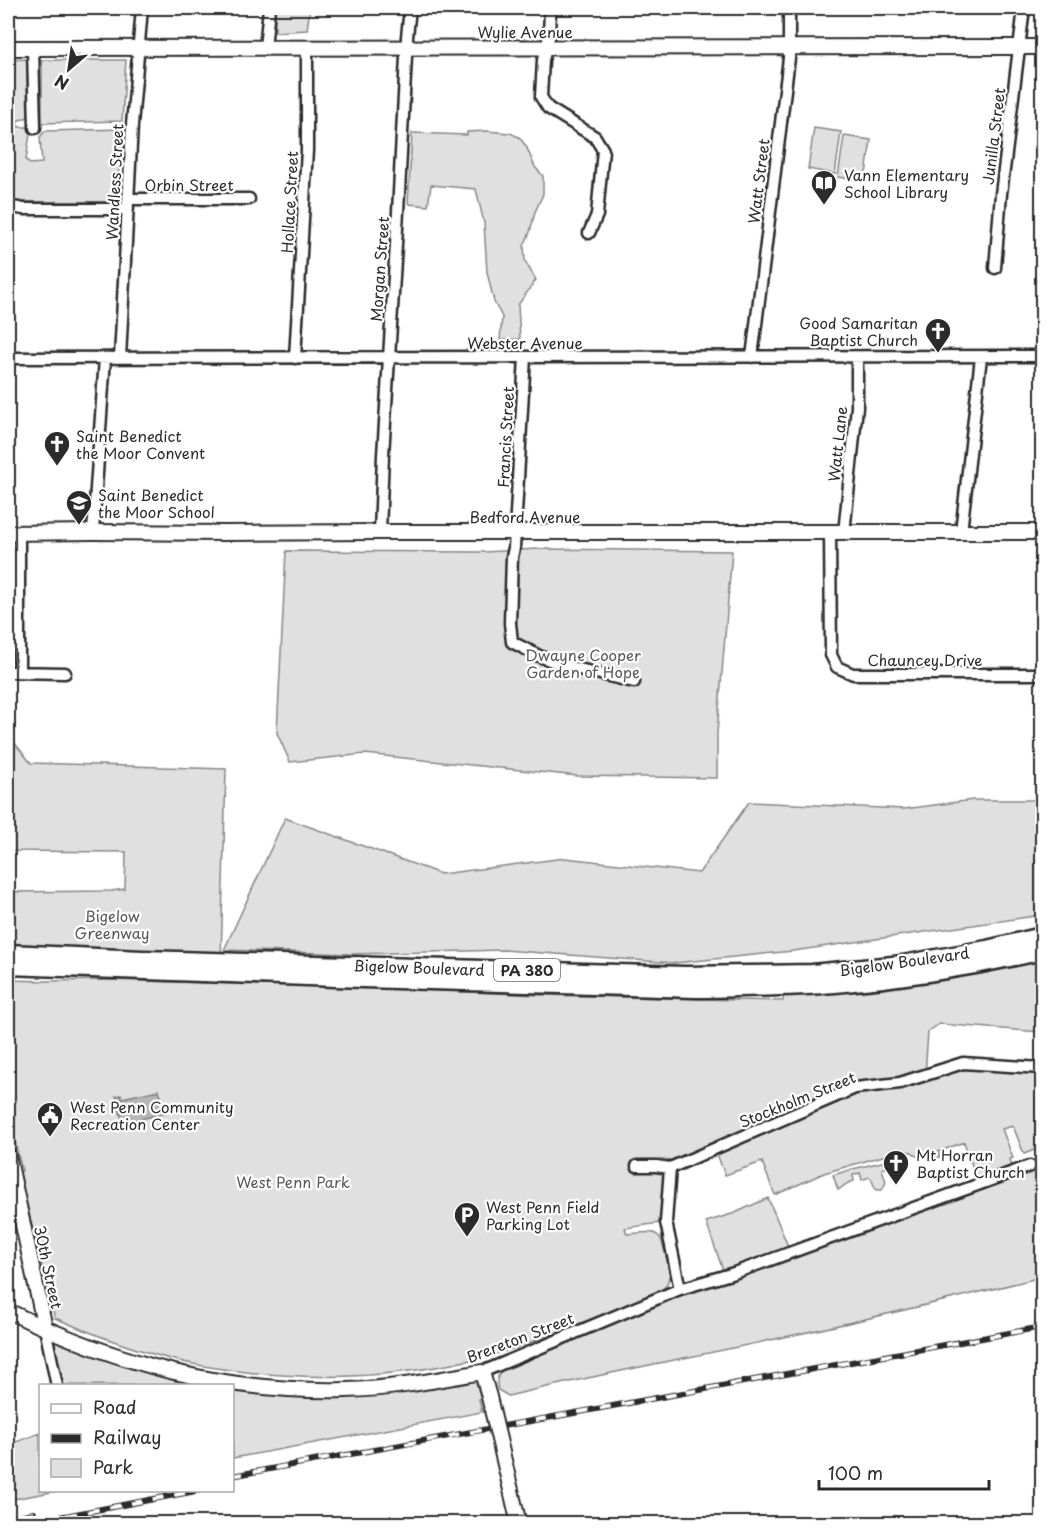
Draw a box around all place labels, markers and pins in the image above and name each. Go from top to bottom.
place label: Vann Elementary School Library [844,163,969,203]
library icon: Vann Elementary School Library [809,168,839,206]
place label: Good Samaritan Baptist Church [799,311,918,351]
church icon: Good Samaritan Baptist Church [923,316,953,354]
place label: Saint Benedict the Moor Convent [76,424,205,464]
church icon: Saint Benedict the Moor Convent [42,429,72,467]
place label: Saint Benedict the Moor School [98,483,215,523]
school or university icon: Saint Benedict the Moor School [64,488,94,526]
place label: West Penn Community Recreation Center [70,1095,233,1135]
public building icon: West Penn Community Recreation Center [35,1100,65,1138]
place label: Mt Horran Baptist Church [916,1143,1025,1183]
church icon: Mt Horran Baptist Church [881,1148,911,1186]
place label: West Penn Field Parking Lot [486,1195,599,1235]
parking icon: West Penn Field Parking Lot [452,1200,482,1238]

